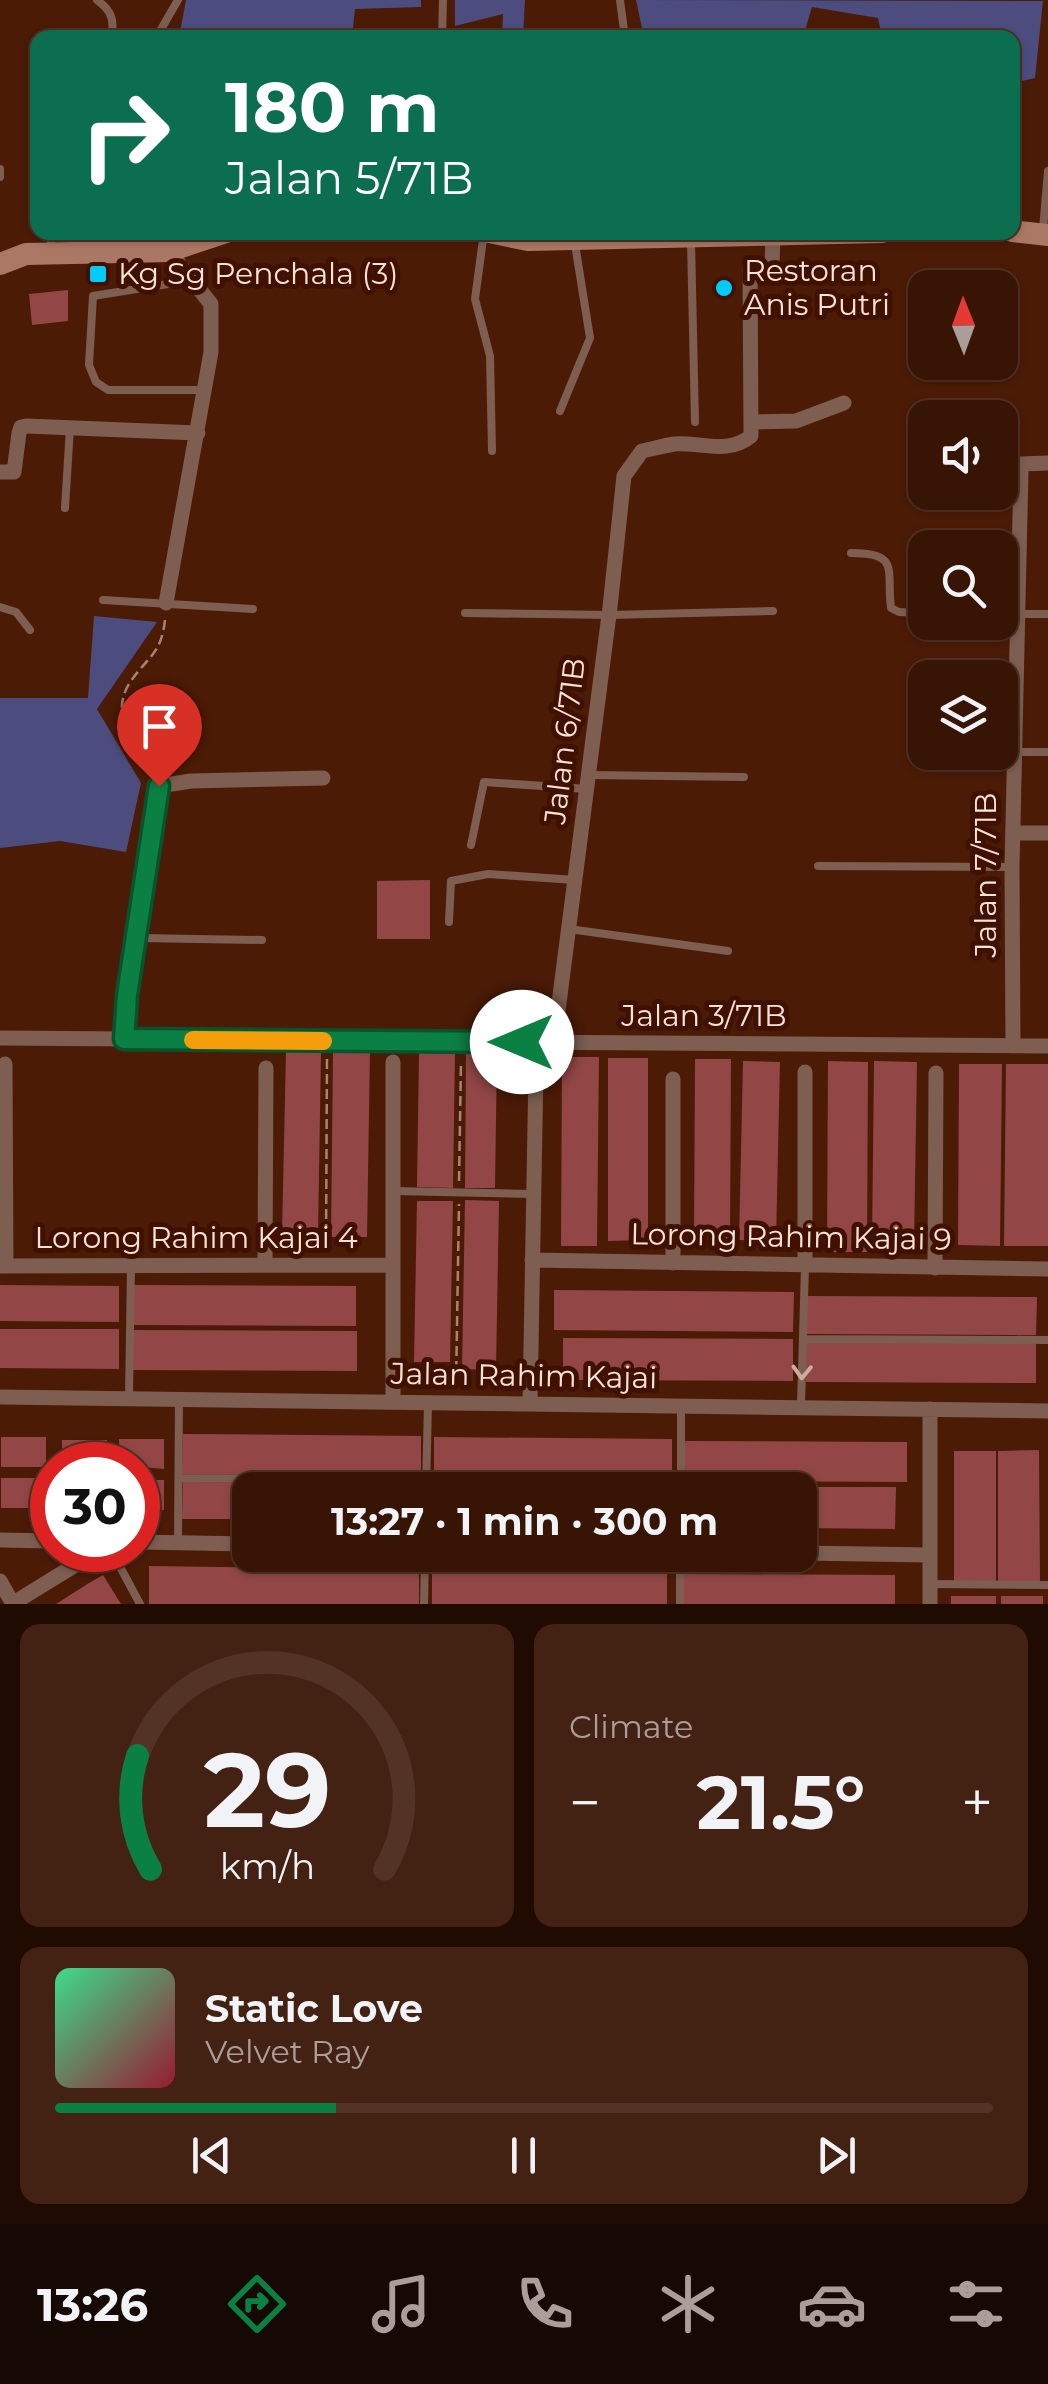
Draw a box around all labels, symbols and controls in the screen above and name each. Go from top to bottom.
text: 180 m [225,64,439,150]
icon: right [60,70,190,200]
text: Jalan 5/71B [225,150,473,205]
place label: Restoran Anis Putri [744,252,890,323]
place label: Kg Sg Penchala (3) [118,255,398,292]
marker: Kg Sg Penchala (3) [87,263,109,285]
north arrow [908,270,1018,380]
map controls [908,270,1018,770]
marker: Restoran Anis Putri [713,277,735,299]
button: sound [908,400,1018,510]
button: search [908,530,1018,640]
street label: Jalan 6/71B [536,656,593,827]
button: layers [908,660,1018,770]
pin [117,684,202,787]
icon: arrive [132,699,187,754]
street label: Jalan 7/71B [967,793,1004,958]
position arrow [470,990,574,1094]
street label: Jalan 3/71B [620,997,787,1034]
street label: Lorong Rahim Kajai 9 [630,1215,952,1258]
street label: Lorong Rahim Kajai 4 [35,1219,358,1256]
street label: Jalan Rahim Kajai [389,1355,658,1396]
one-way arrow [792,1364,813,1380]
speed limit sign: 30 [30,1442,160,1572]
text: 13:27 · 1 min · 300 m [331,1498,718,1545]
text: Climate [569,1707,693,1746]
text: 29 [203,1726,331,1853]
text: 21.5° [697,1756,865,1848]
text: − [569,1769,601,1836]
text: + [961,1769,993,1836]
text: km/h [219,1844,315,1888]
text: Static Love [205,1985,423,2032]
text: Velvet Ray [205,2032,370,2071]
icon: previous [184,2128,239,2183]
icon: pause [496,2128,551,2183]
icon: next [809,2128,864,2183]
icon: directions [222,2269,292,2339]
icon: music [366,2269,436,2339]
icon: phone [510,2269,580,2339]
icon: climate [653,2269,723,2339]
icon: car [797,2269,867,2339]
icon: filters [941,2269,1011,2339]
text: 13:26 [37,2277,148,2332]

